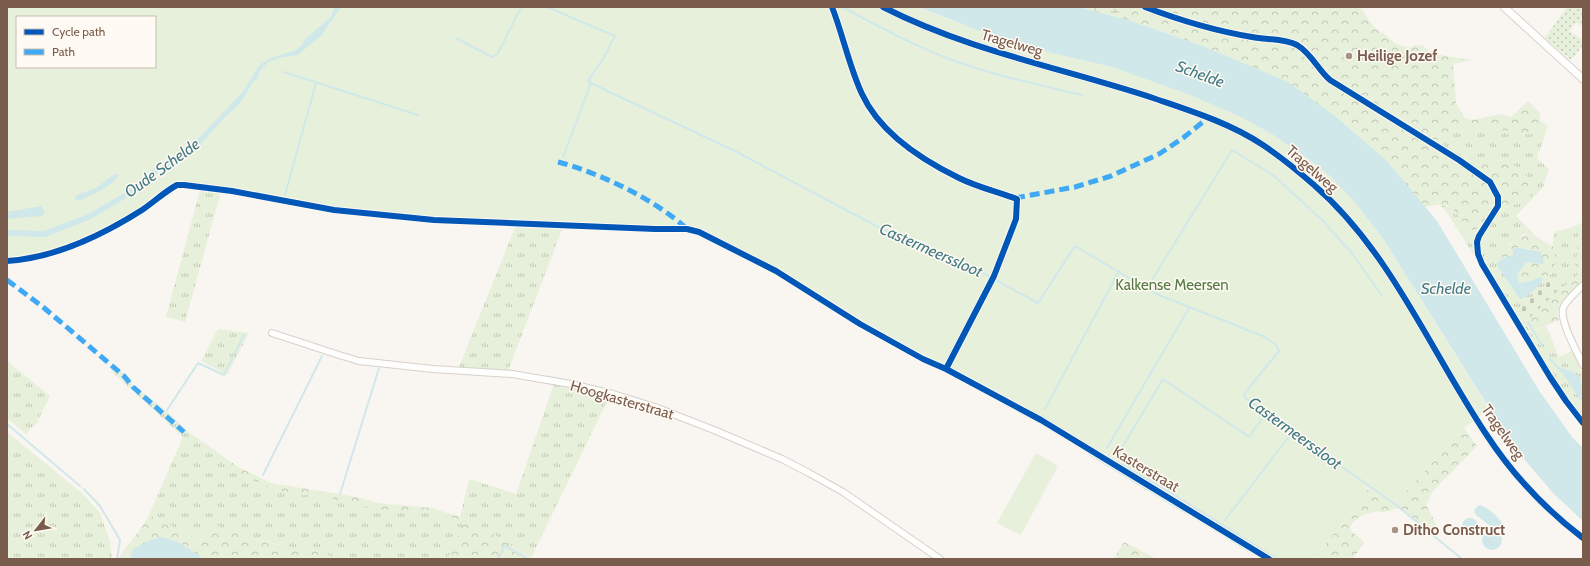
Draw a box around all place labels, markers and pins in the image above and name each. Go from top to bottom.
place label: Heilige Jozef [1357,47,1437,65]
marker: Heilige Jozef [1344,51,1354,61]
place label: Ditho Construct [1403,521,1505,539]
marker: Ditho Construct [1390,525,1400,535]

